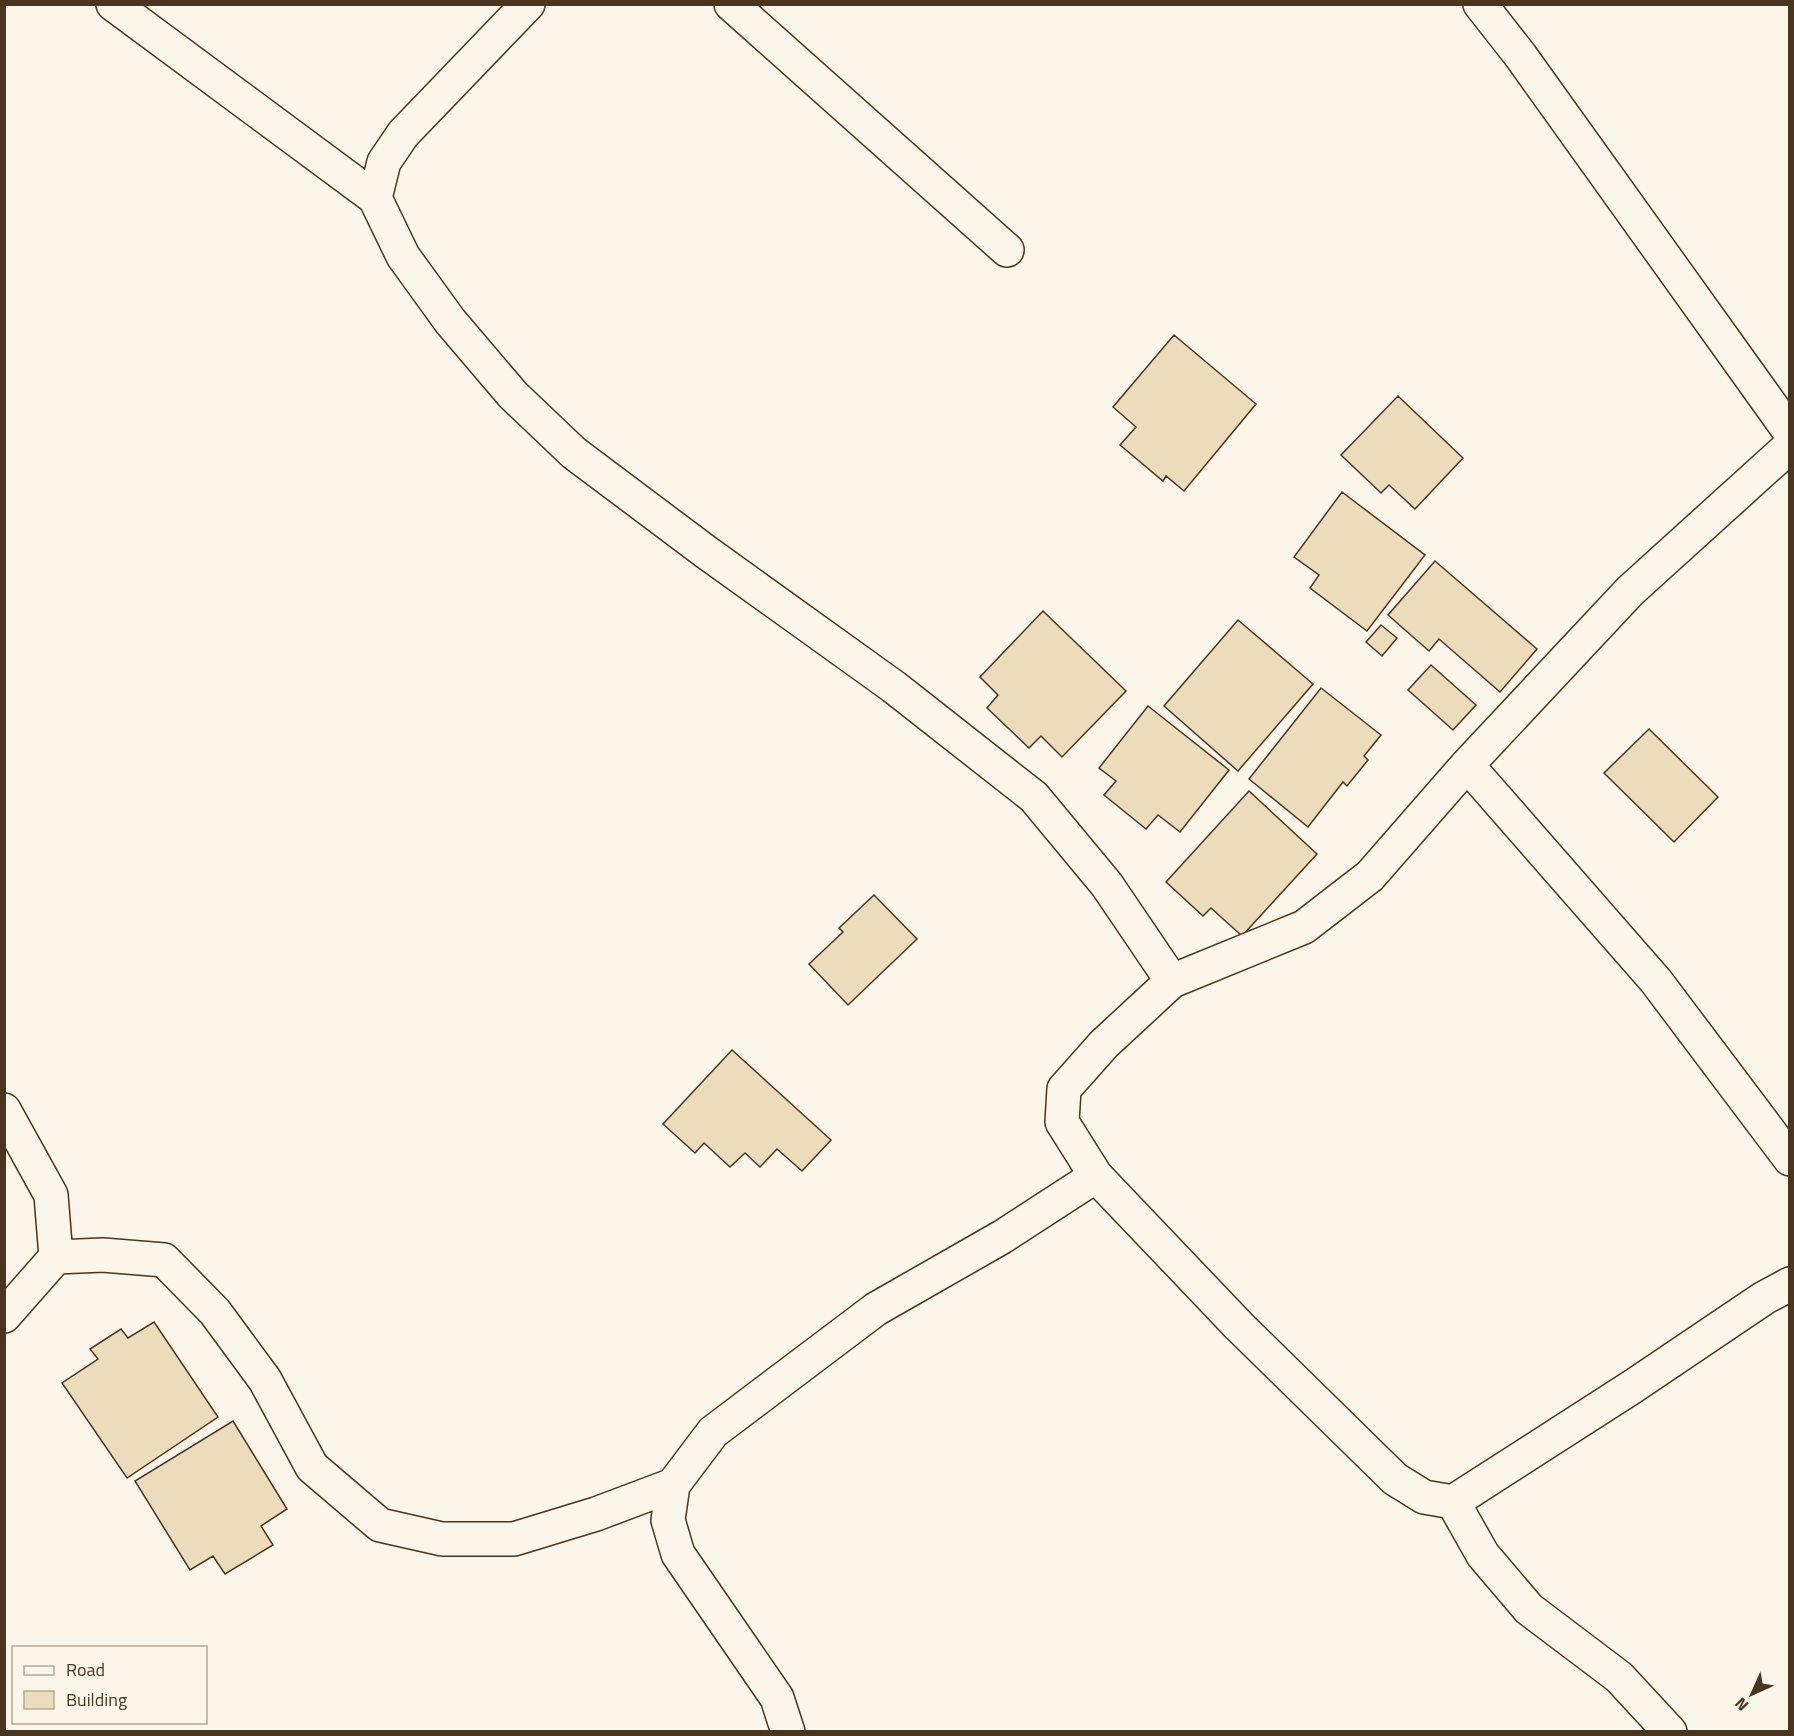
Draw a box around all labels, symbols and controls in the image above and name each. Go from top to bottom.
legend [12,1646,207,1724]
text: Road [66,1656,105,1683]
north arrow [1722,1664,1782,1724]
text: Building [66,1686,127,1713]
text: N [1729,1692,1754,1717]

